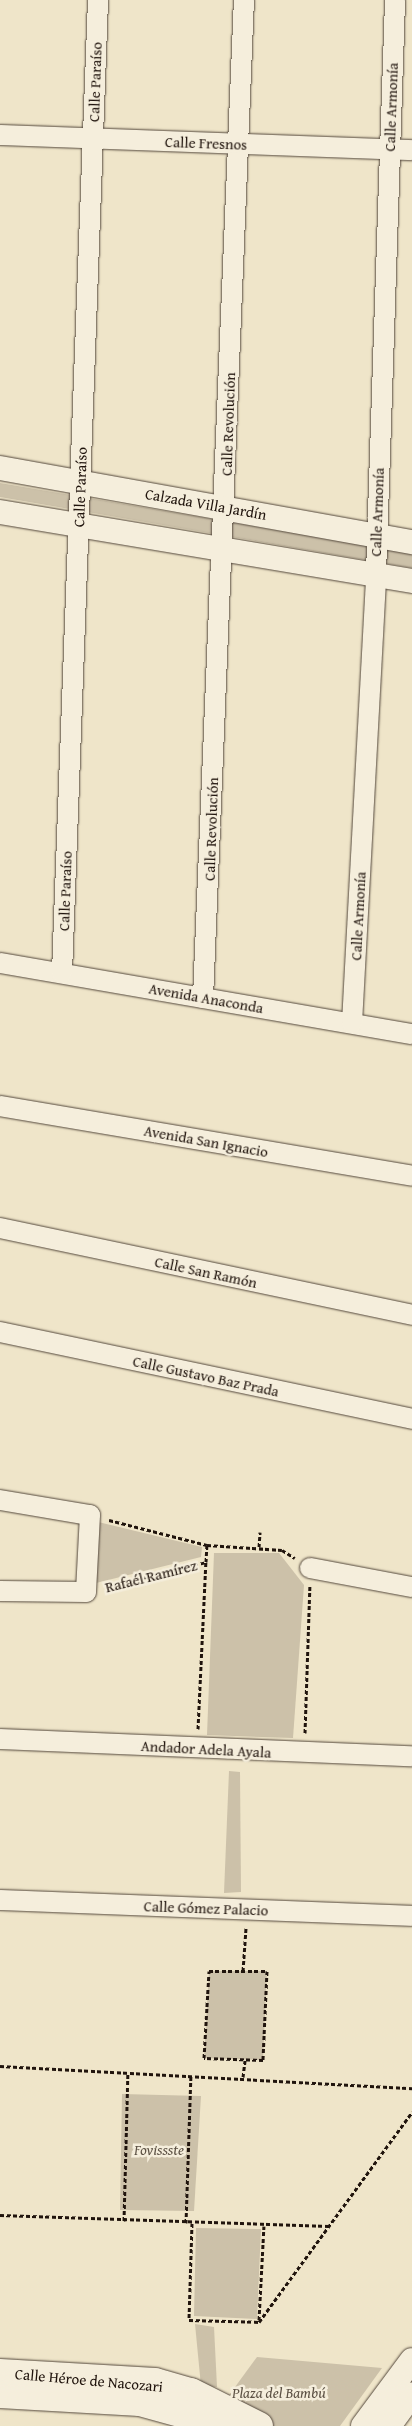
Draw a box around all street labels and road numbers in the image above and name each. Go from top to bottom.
street label: Calle Paraíso [85,42,105,122]
street label: Calle Armonía [380,62,402,152]
street label: Calle Fresnos [165,133,247,153]
street label: Calle Revolución [217,372,239,476]
street label: Calle Paraíso [70,447,90,527]
street label: Calle Armonía [366,467,388,557]
street label: Calzada Villa Jardín [144,484,268,524]
street label: Calle Revolución [200,777,222,881]
street label: Calle Paraíso [55,851,75,931]
street label: Calle Armonía [347,871,369,961]
street label: Avenida Anaconda [147,979,265,1017]
street label: Avenida San Ignacio [142,1121,270,1161]
street label: Calle San Ramón [153,1252,259,1292]
street label: Calle Gustavo Baz Prada [131,1352,281,1400]
street label: Rafaél Ramírez [103,1556,199,1596]
street label: Andador Adela Ayala [140,1737,272,1761]
street label: Calle Gómez Palacio [143,1897,269,1919]
street label: Calle Héroe de Nacozari [14,2365,164,2395]

